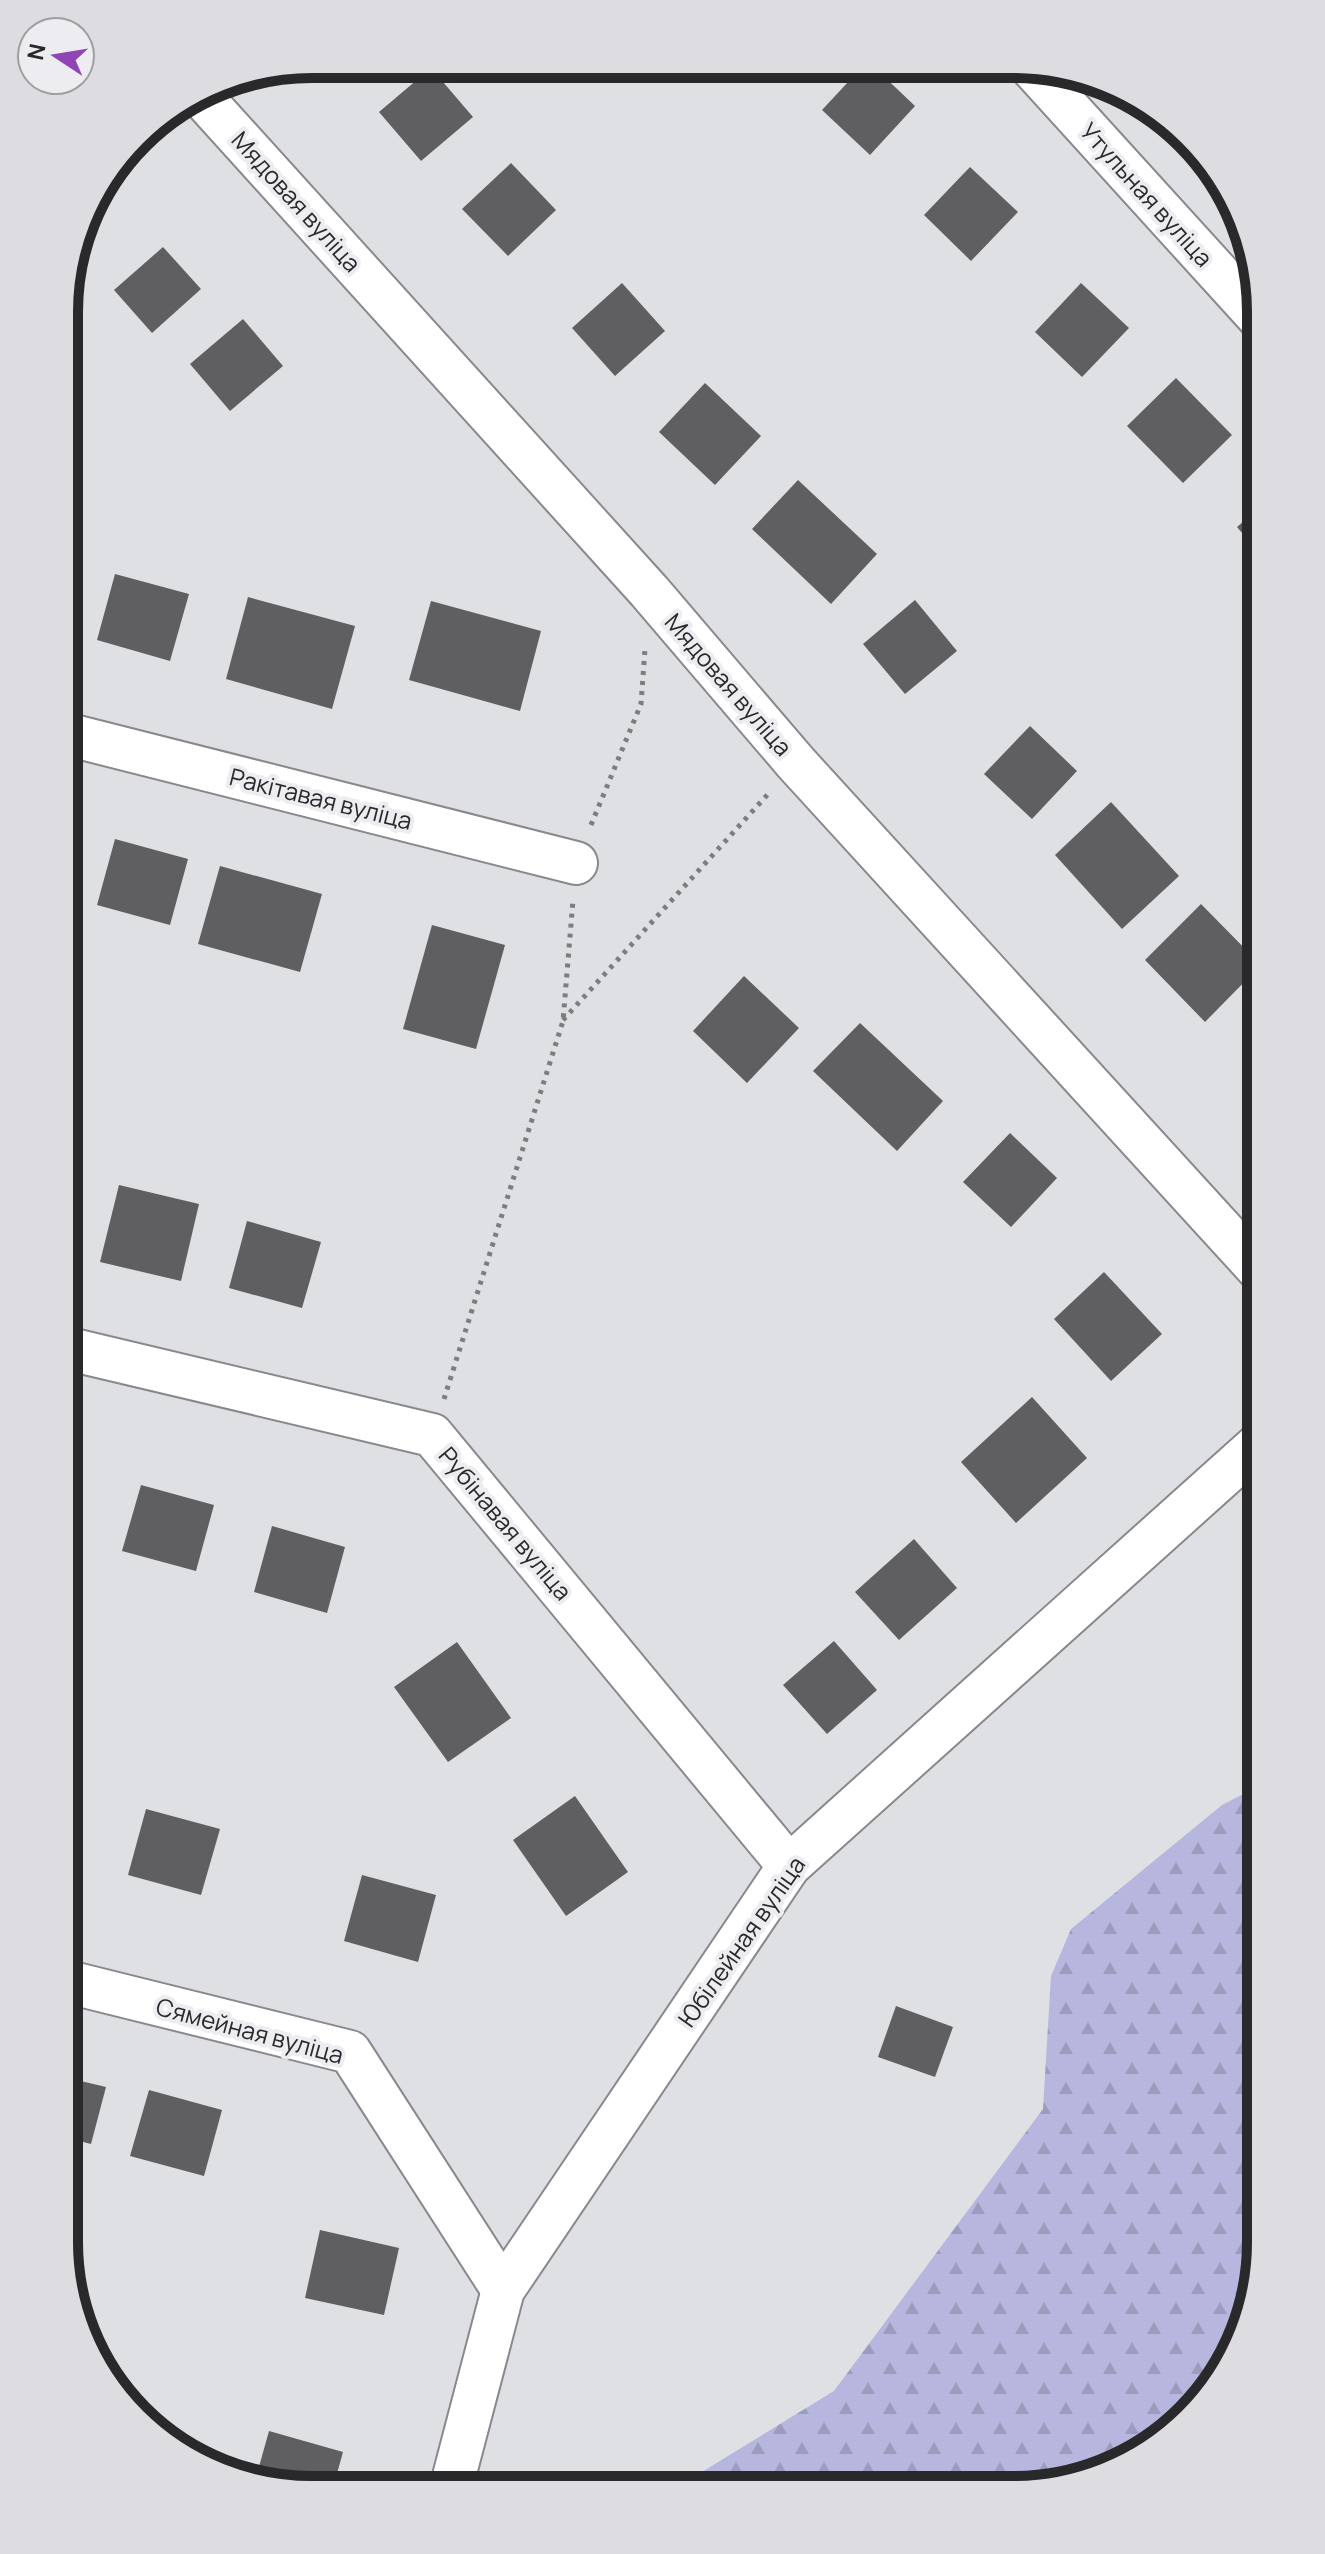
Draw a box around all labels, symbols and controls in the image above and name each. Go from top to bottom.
north arrow [16,16,96,96]
text: N [20,41,53,63]
street label: Утульная вуліца [1073,115,1221,273]
street label: Мядовая вуліца [225,124,369,278]
street label: Мядовая вуліца [658,606,800,762]
street label: Ракітавая вуліца [226,759,416,837]
street label: Рубінавая вуліца [432,1439,580,1607]
street label: Юбілейная вуліца [670,1849,812,2033]
street label: Сямейная вуліца [153,1989,347,2071]

